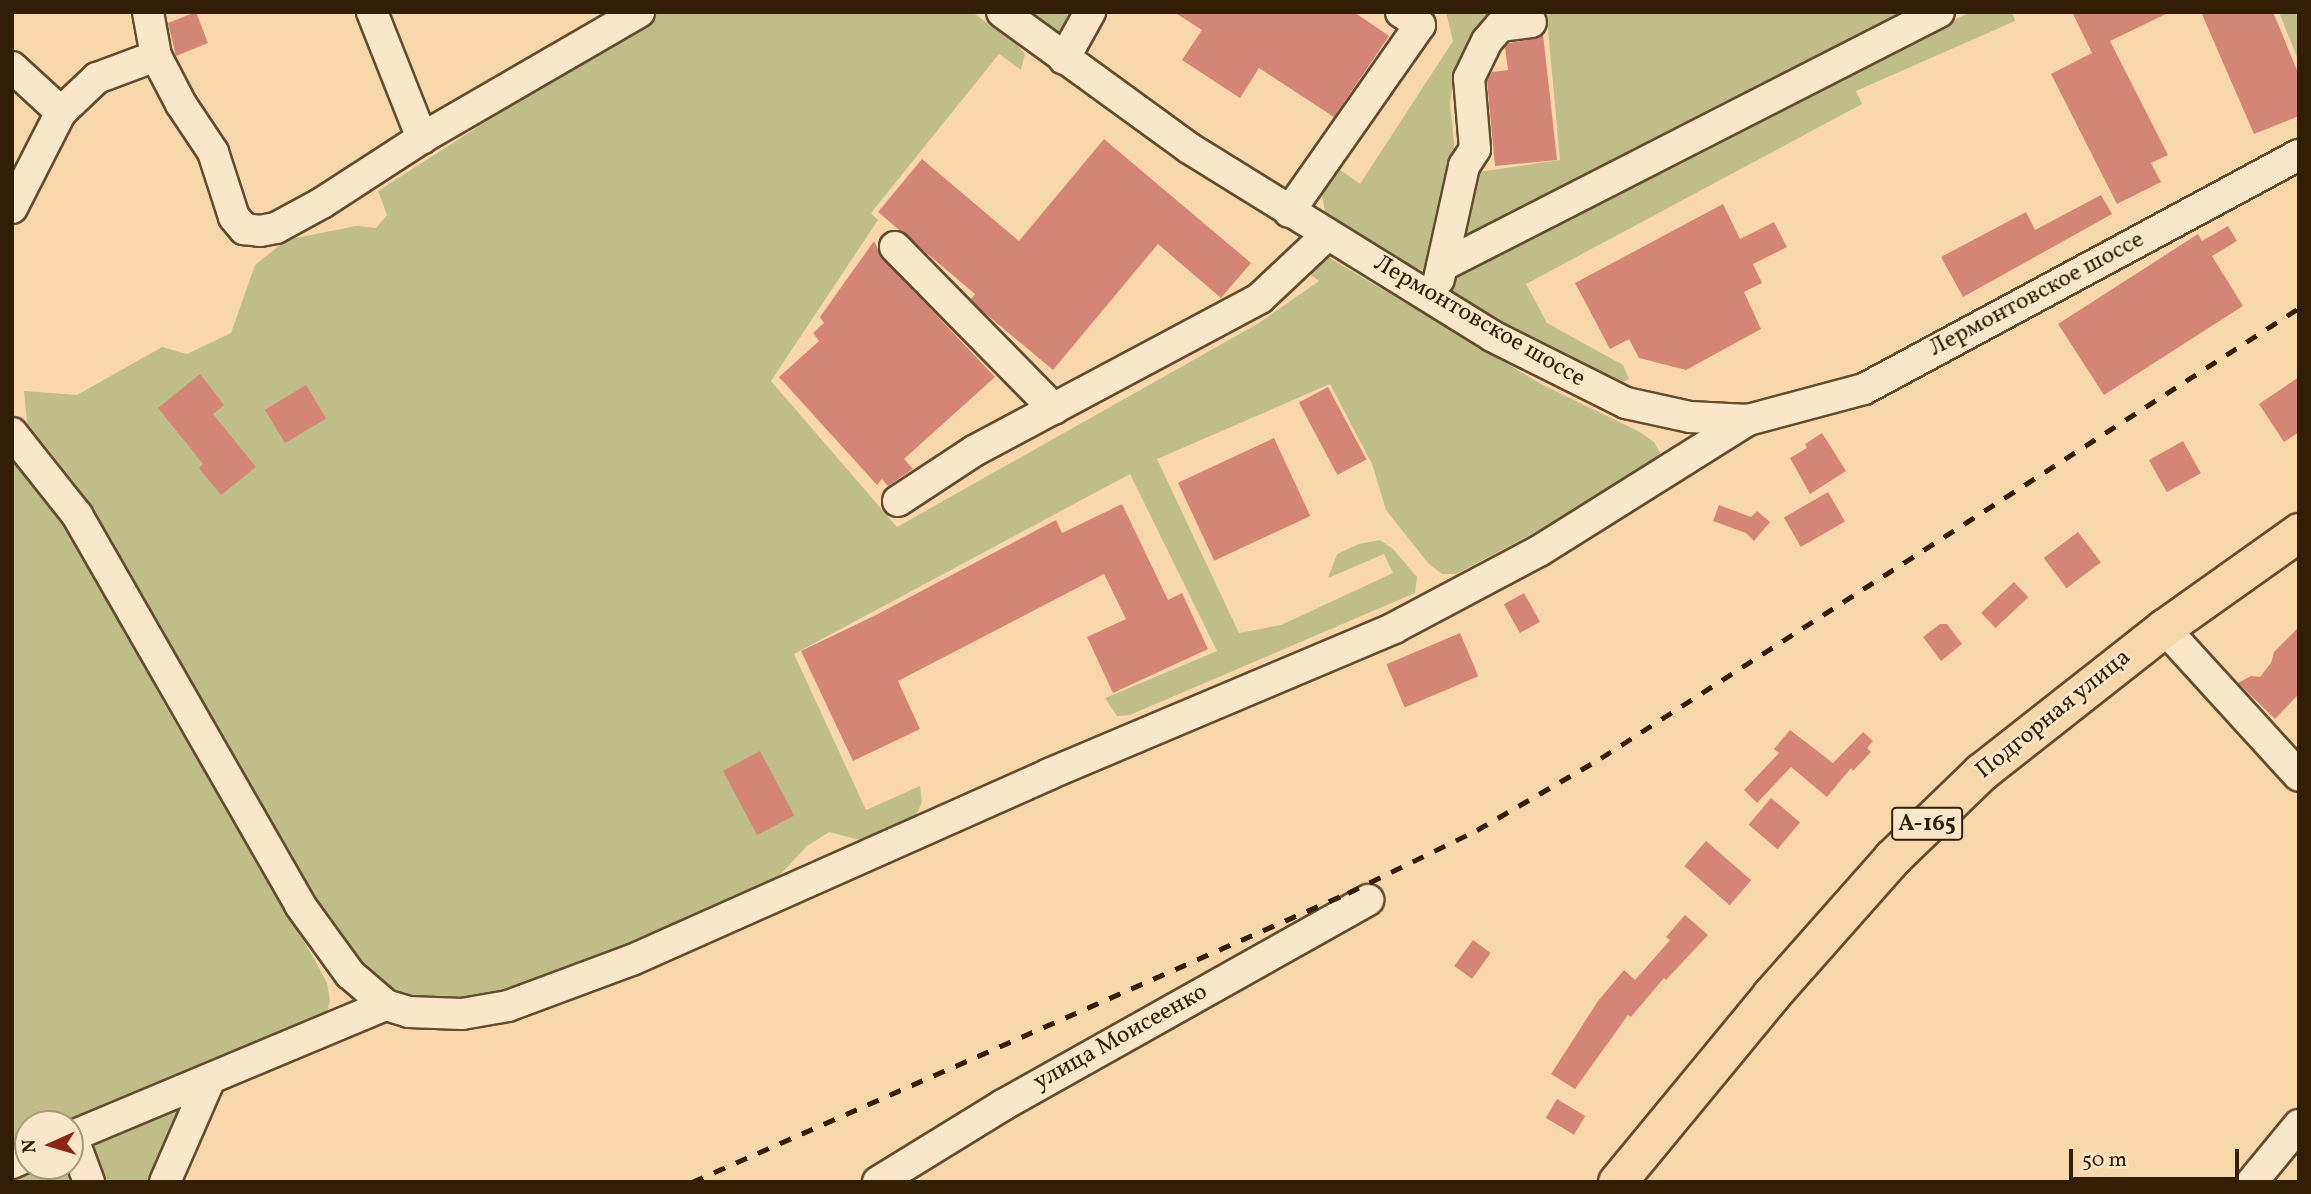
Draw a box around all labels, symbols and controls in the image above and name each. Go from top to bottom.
street label: Лермонтовское шоссе [1925,226,2149,364]
street label: Лермонтовское шоссе [1368,250,1590,394]
street label: Подгорная улица [1970,644,2138,786]
road number: А-165 [1890,804,1964,844]
street label: улица Моисеенко [1029,978,1213,1098]
north arrow [14,1110,84,1180]
scale bar [2073,1134,2243,1178]
text: N [17,1139,43,1154]
text: 50 m [2082,1146,2127,1175]

